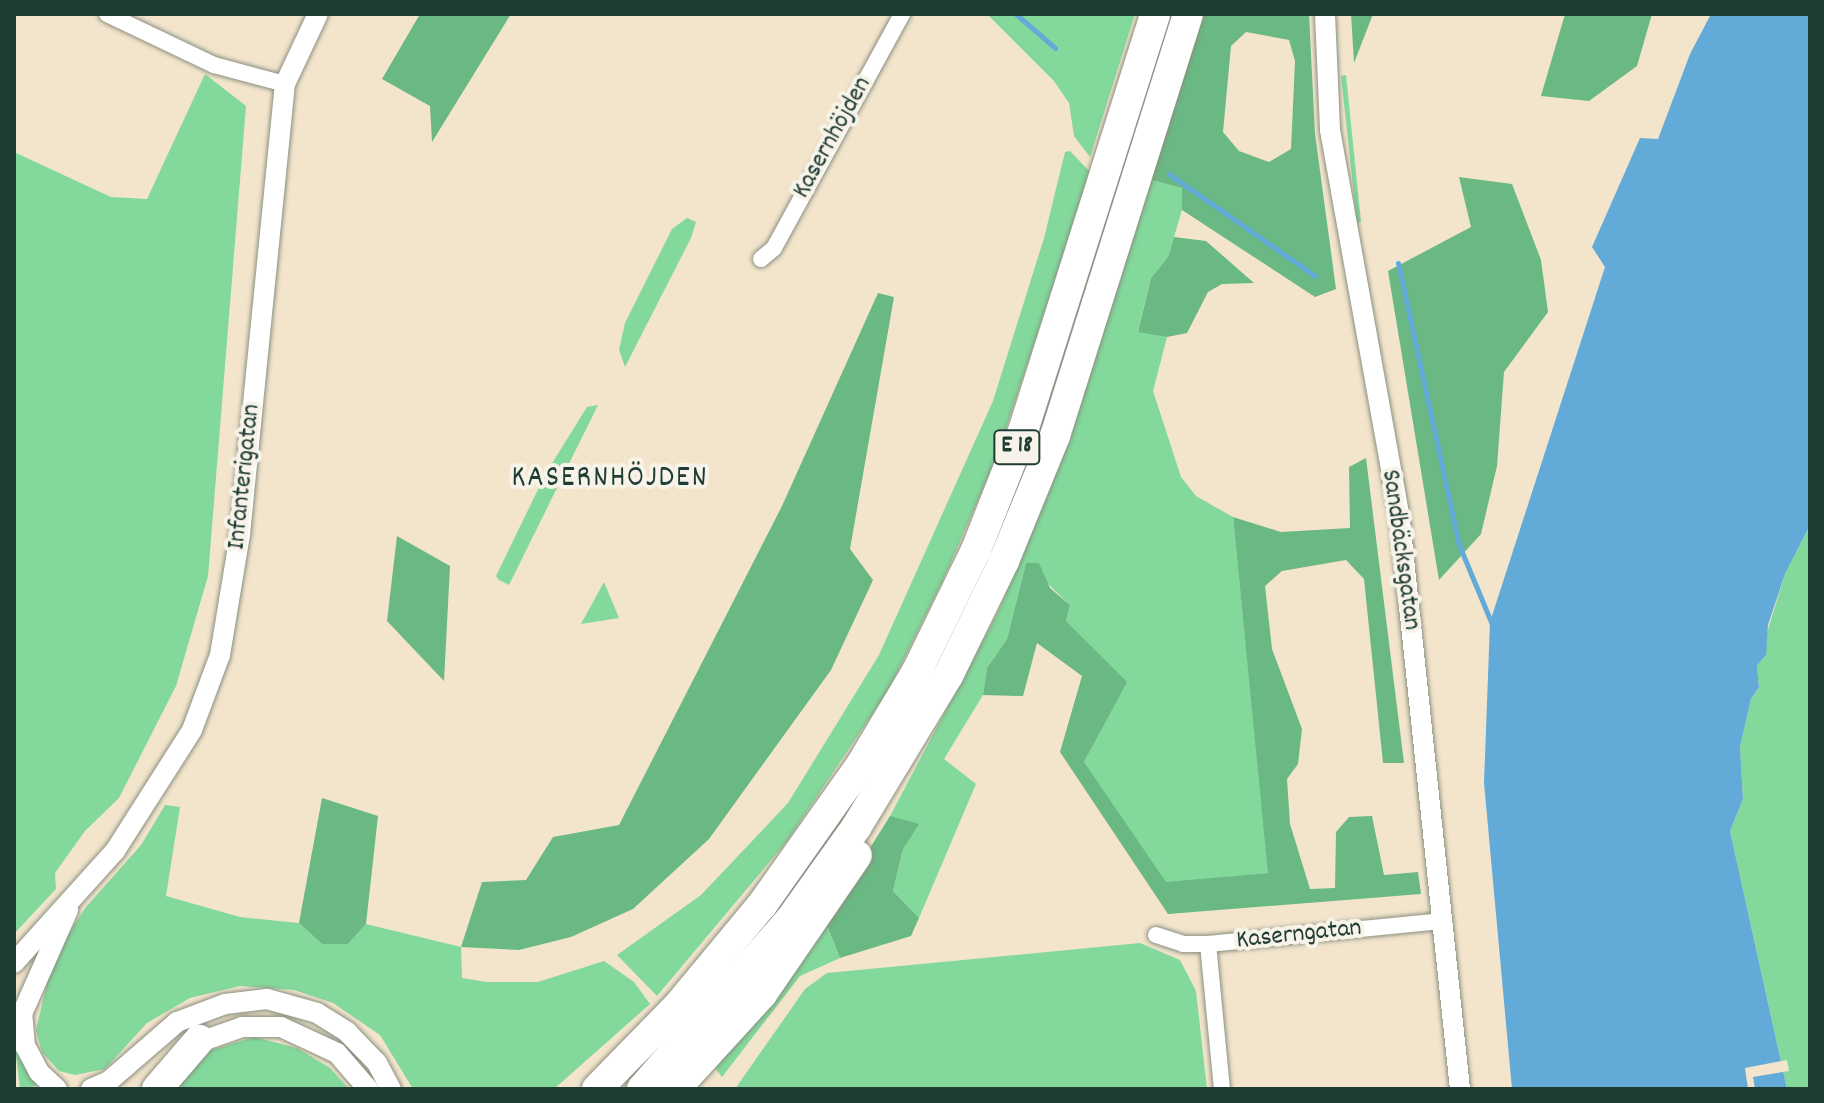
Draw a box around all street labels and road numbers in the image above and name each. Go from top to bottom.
street label: Kasernhöjden [787,72,879,204]
street label: Infanterigatan [222,403,268,551]
road number: E 18 [993,427,1041,467]
street label: Sandbäcksgatan [1373,468,1427,632]
street label: Kaserngatan [1235,913,1363,957]

